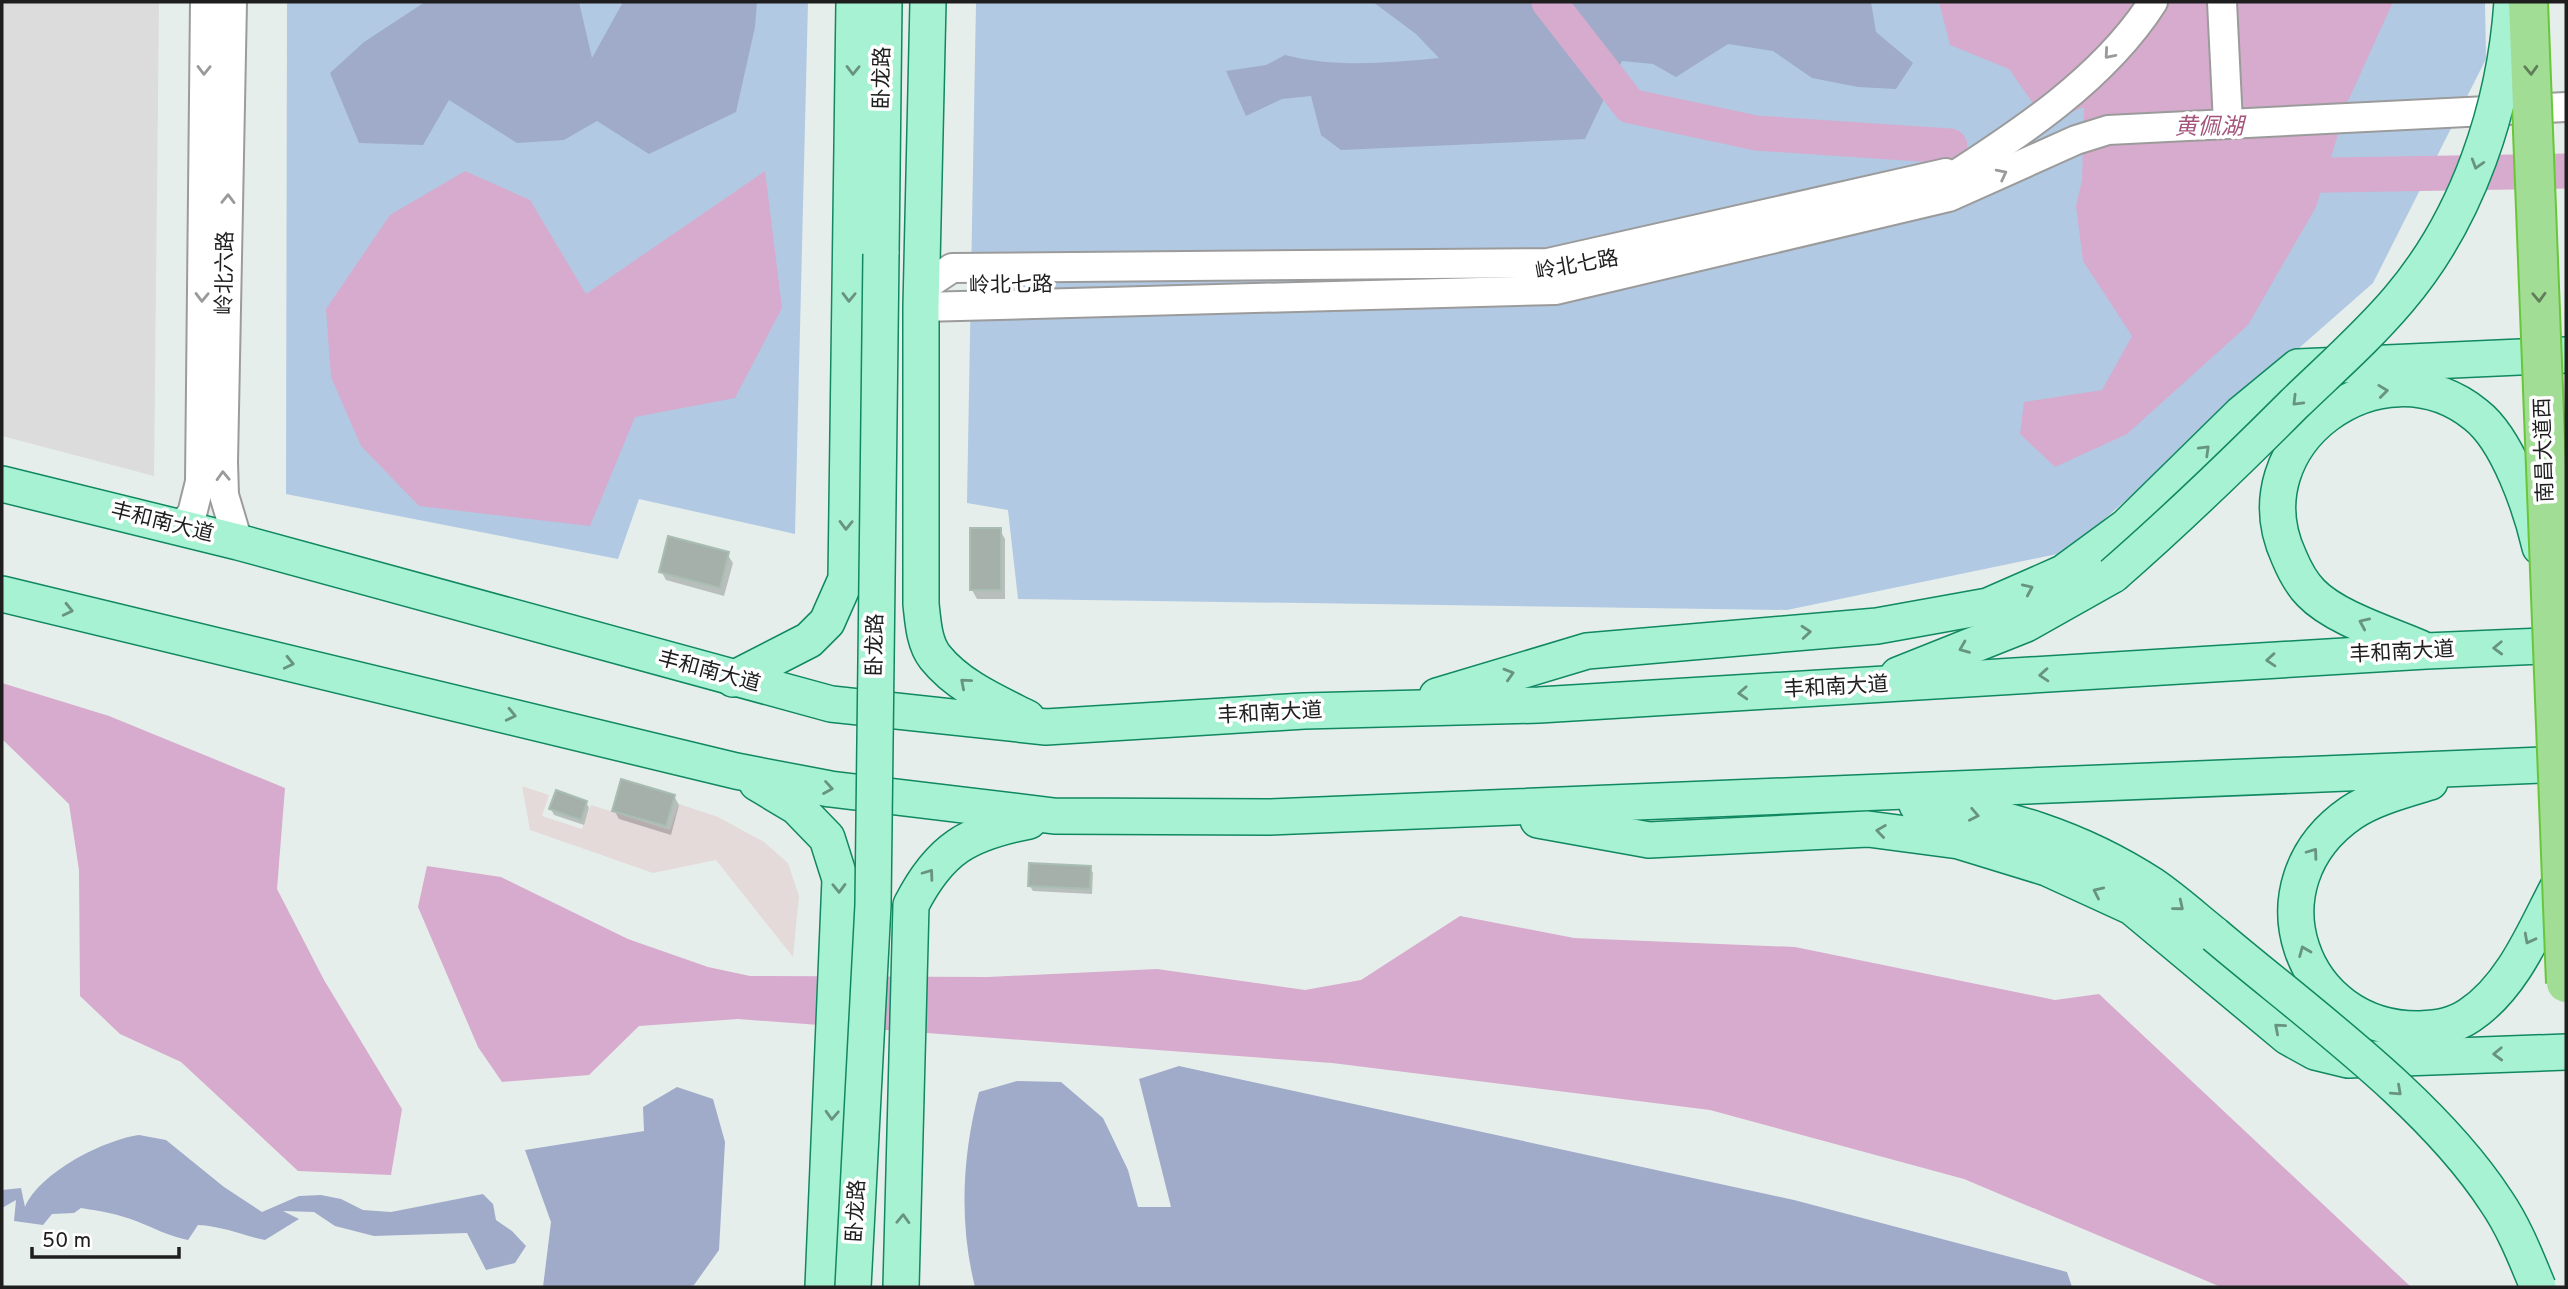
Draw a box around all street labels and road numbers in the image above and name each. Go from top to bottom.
street label: 卧龙路 [869,46,897,110]
street label: 岭北六路 [212,231,240,315]
street label: 岭北七路 [1533,245,1621,287]
street label: 岭北七路 [969,272,1053,300]
street label: 南昌大道西 [2530,397,2560,503]
street label: 丰和南大道 [108,497,216,549]
street label: 卧龙路 [862,613,890,677]
street label: 丰和南大道 [2349,637,2455,669]
street label: 丰和南大道 [655,645,763,699]
street label: 丰和南大道 [1783,672,1889,704]
street label: 丰和南大道 [1217,698,1323,730]
street label: 卧龙路 [842,1179,872,1243]

